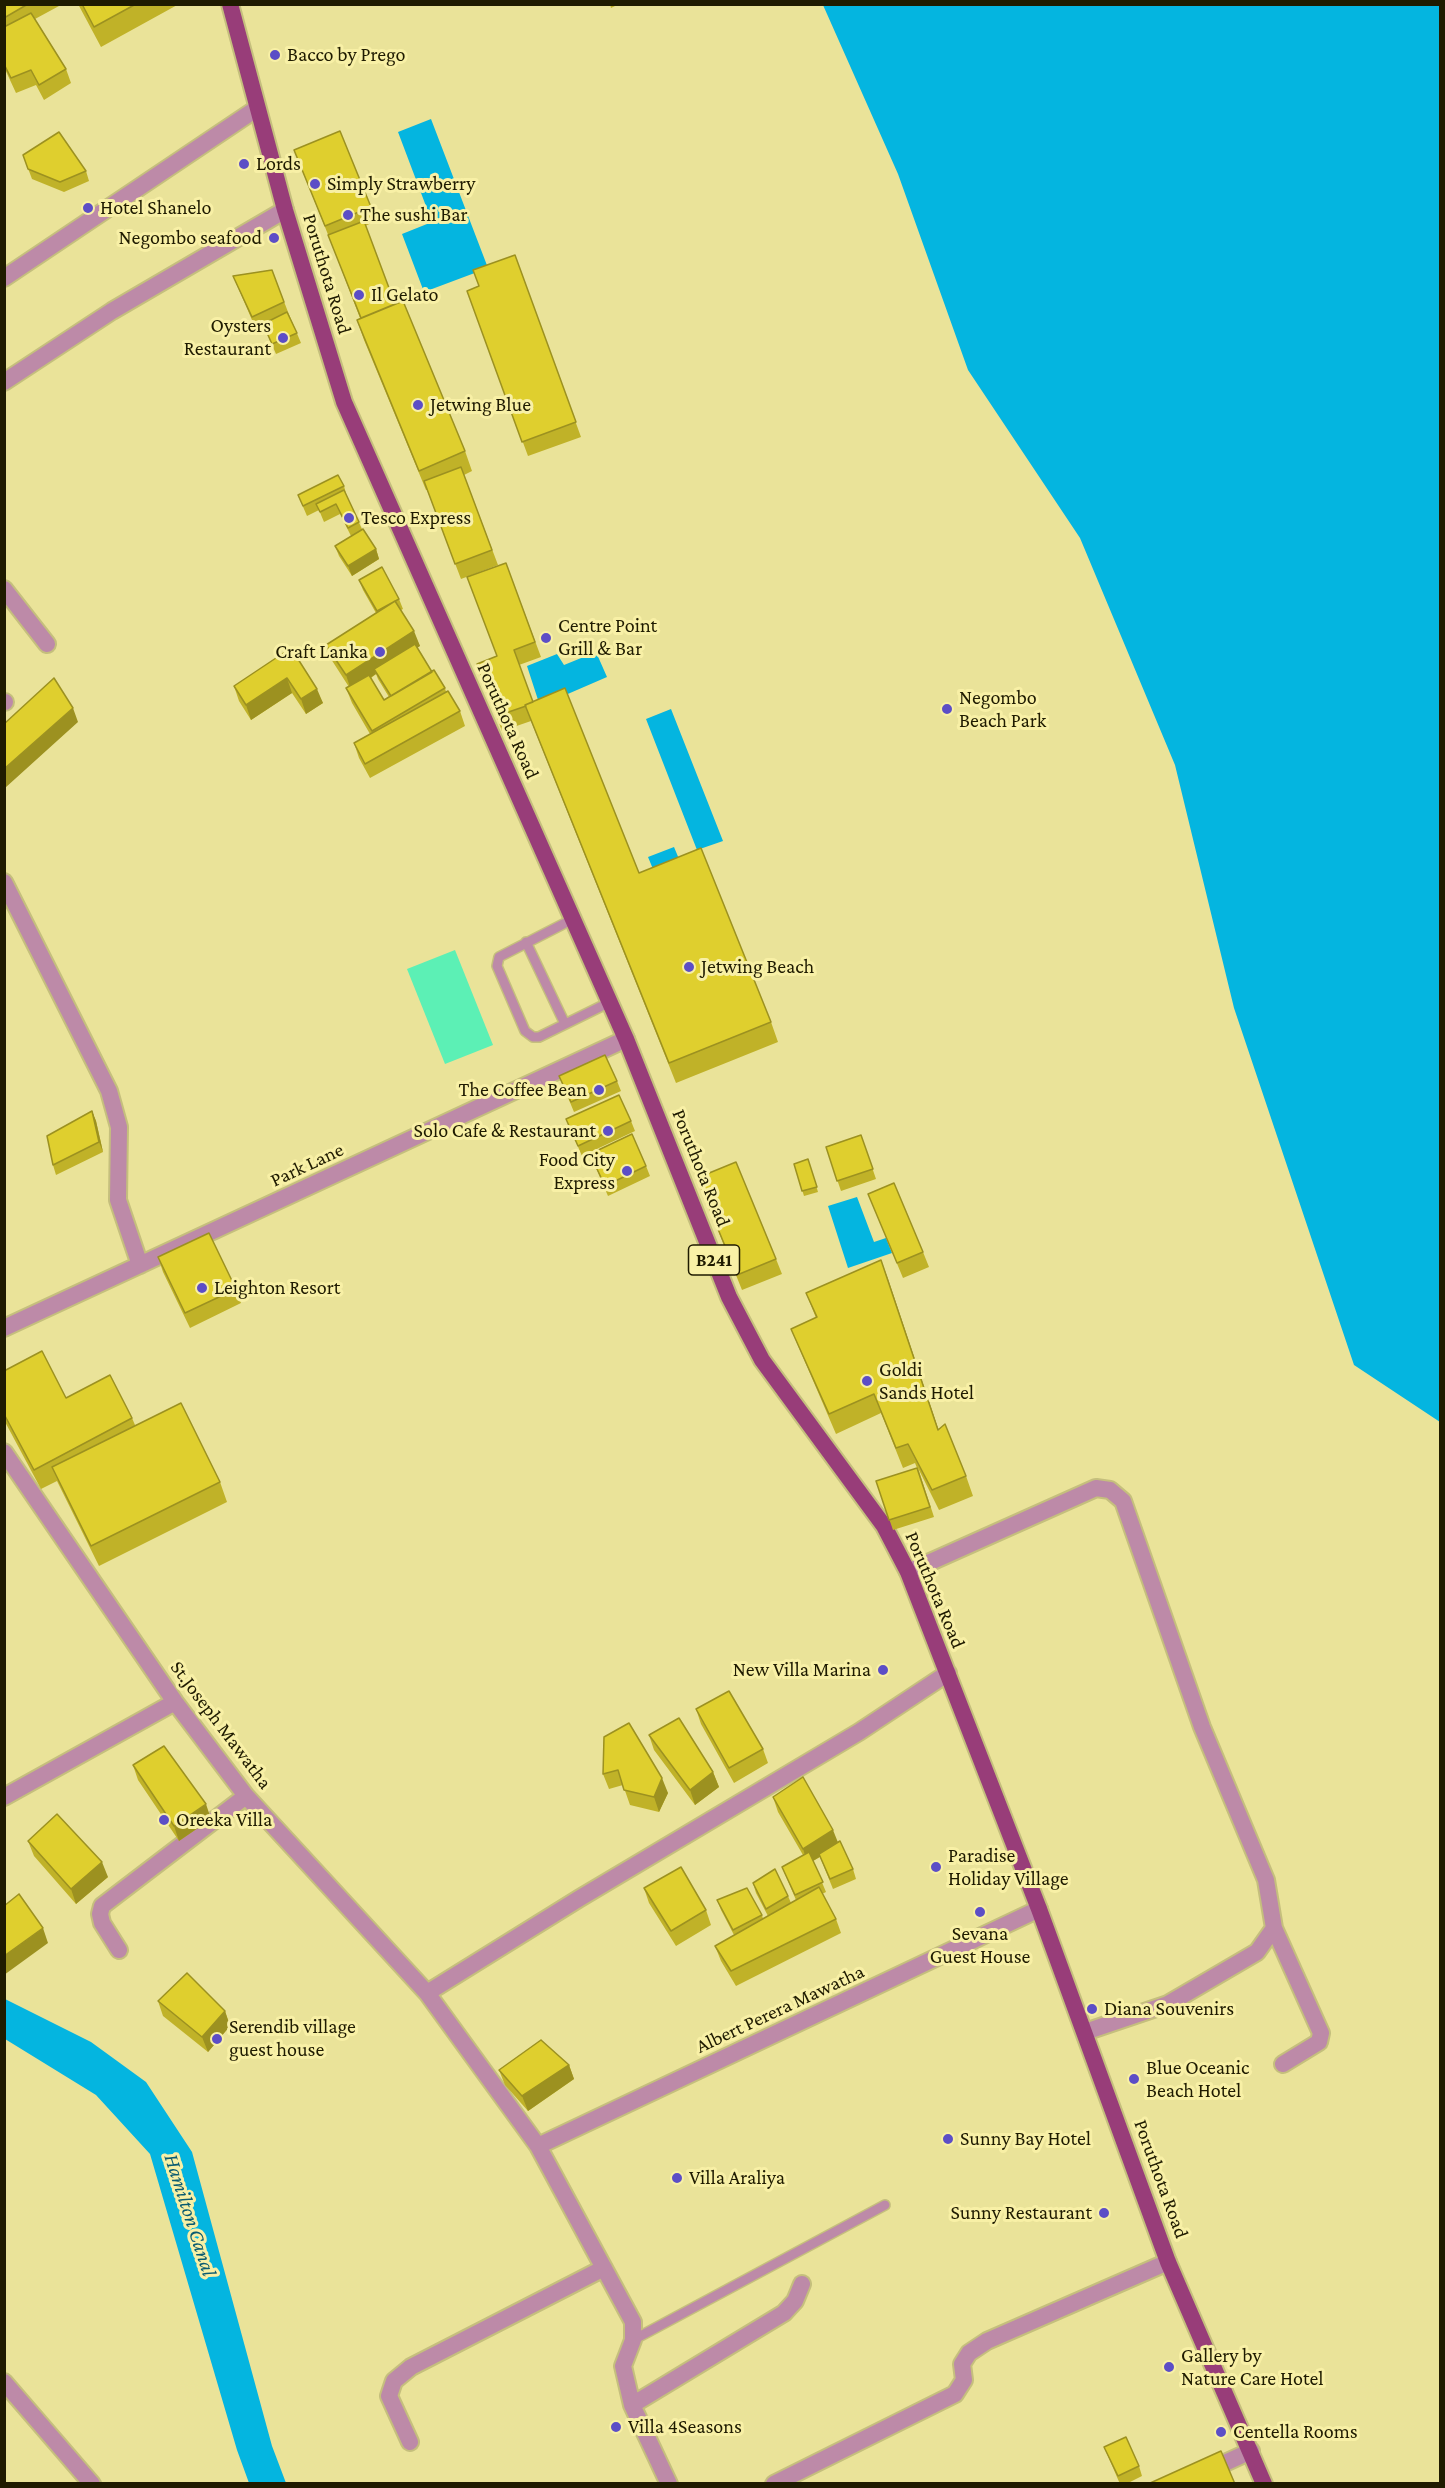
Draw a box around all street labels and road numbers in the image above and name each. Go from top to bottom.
street label: Poruthota Road [297,211,357,337]
street label: Poruthota Road [472,659,544,783]
street label: Poruthota Road [667,1106,735,1230]
street label: Park Lane [267,1138,347,1192]
road number: B241 [688,1245,740,1275]
street label: Poruthota Road [900,1528,970,1652]
street label: St.Joseph Mawatha [165,1656,277,1794]
street label: Albert Perera Mawatha [692,1959,868,2059]
street label: Poruthota Road [1128,2116,1194,2242]

